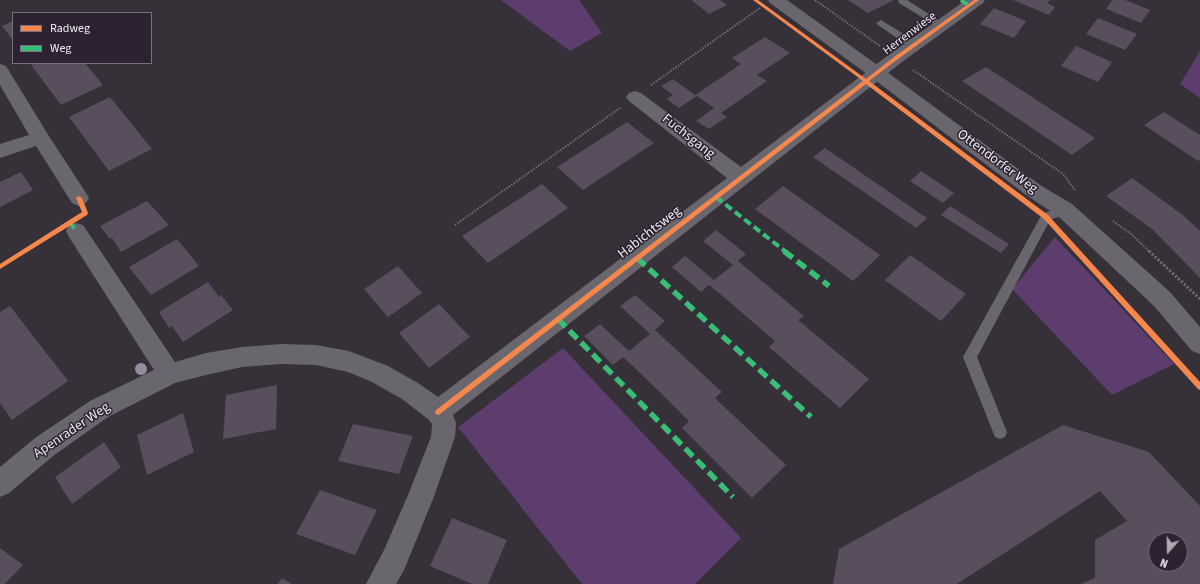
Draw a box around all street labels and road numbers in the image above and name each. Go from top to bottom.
street label: Herrenwiese [881,9,939,59]
street label: Fuchsgang [658,111,718,163]
street label: Ottendorfer Weg [953,126,1041,198]
street label: Habichtsweg [615,203,685,263]
street label: Apenrader Weg [30,399,114,463]

